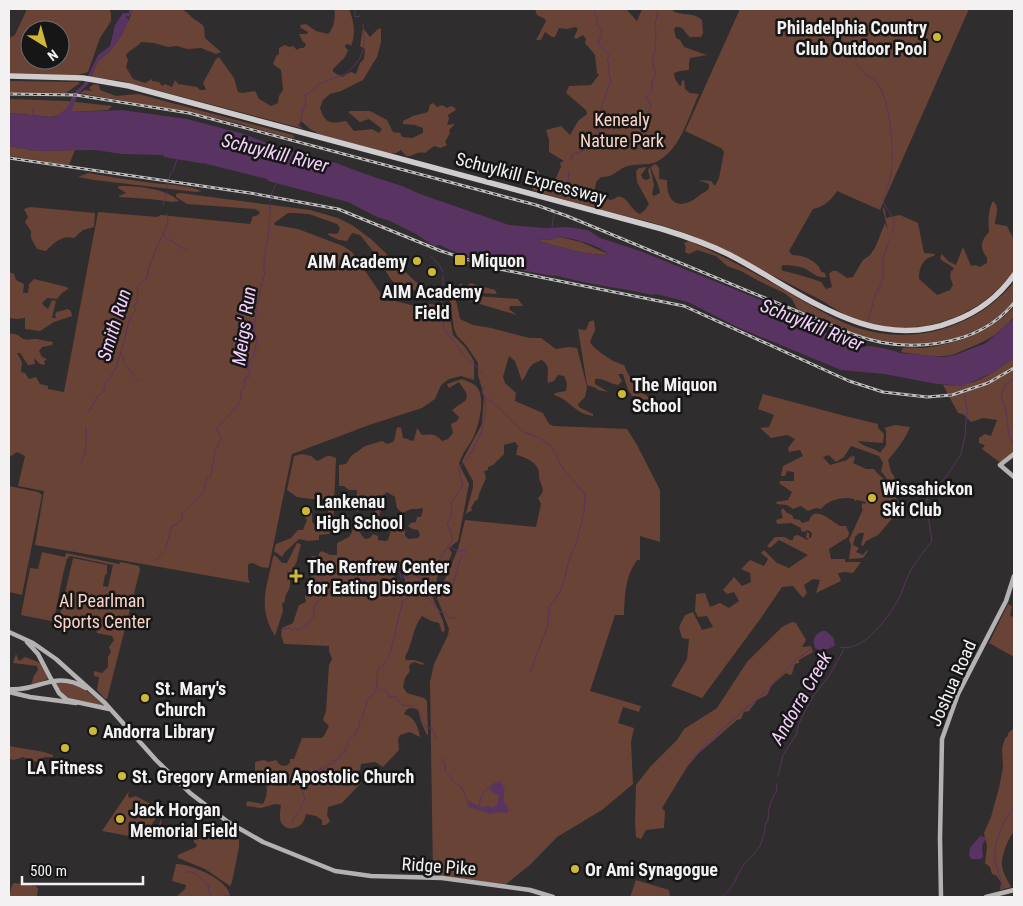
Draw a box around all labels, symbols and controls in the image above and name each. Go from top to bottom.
place label: Philadelphia Country Club Outdoor Pool [777,17,927,59]
north arrow [20,20,70,70]
marker: Philadelphia Country Club Outdoor Pool [931,31,943,43]
text: N [45,46,61,64]
park label: Kenealy Nature Park [580,109,664,151]
water label: Schuylkill River [219,129,331,177]
street label: Schuylkill Expressway [453,148,609,208]
place label: Miquon [471,250,525,271]
place label: AIM Academy [307,251,407,272]
marker: Miquon [453,253,467,267]
marker: AIM Academy [411,255,423,267]
marker: AIM Academy Field [426,266,438,278]
place label: AIM Academy Field [382,281,482,323]
water label: Meigs' Run [227,285,261,367]
water label: Smith Run [92,286,136,364]
water label: Schuylkill River [757,294,867,356]
place label: The Miquon School [632,374,717,416]
marker: The Miquon School [616,388,628,400]
place label: Wissahickon Ski Club [882,478,973,520]
place label: Lankenau High School [316,491,403,533]
marker: Wissahickon Ski Club [866,492,878,504]
marker: Lankenau High School [300,505,312,517]
place label: The Renfrew Center for Eating Disorders [307,556,451,598]
marker: The Renfrew Center for Eating Disorders [289,569,303,583]
park label: Al Pearlman Sports Center [53,590,151,632]
street label: Joshua Road [924,637,980,729]
water label: Andorra Creek [765,647,837,749]
place label: St. Mary's Church [155,678,226,720]
marker: St. Mary's Church [139,692,151,704]
place label: Andorra Library [103,721,215,742]
marker: Andorra Library [87,725,99,737]
marker: LA Fitness [59,742,71,754]
place label: LA Fitness [27,757,103,778]
place label: St. Gregory Armenian Apostolic Church [132,766,414,787]
marker: St. Gregory Armenian Apostolic Church [116,770,128,782]
place label: Jack Horgan Memorial Field [130,799,237,841]
marker: Jack Horgan Memorial Field [114,813,126,825]
street label: Ridge Pike [401,853,477,879]
scale bar [22,854,144,886]
place label: Or Ami Synagogue [585,859,718,880]
text: 500 m [30,862,67,880]
marker: Or Ami Synagogue [569,863,581,875]

